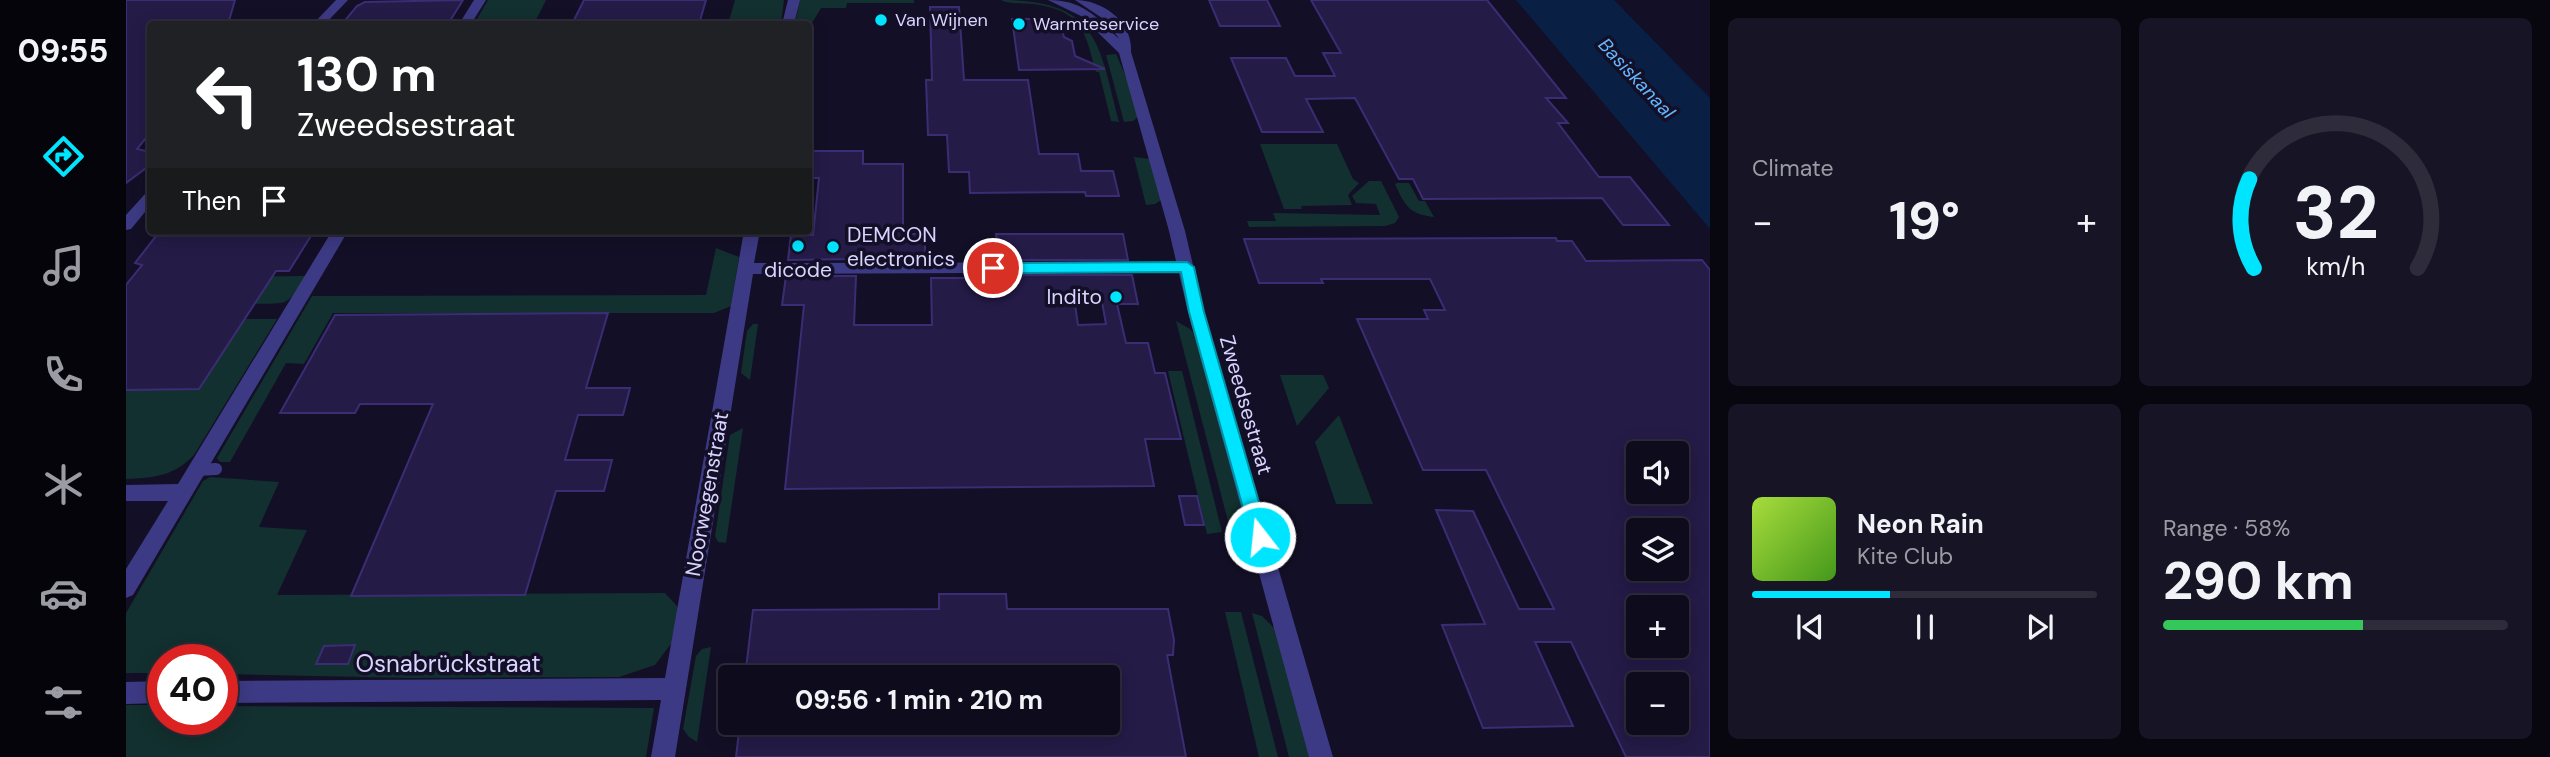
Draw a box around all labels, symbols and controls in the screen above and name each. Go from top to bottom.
place label: Van Wijnen [895,8,988,32]
marker: Van Wijnen [873,12,889,28]
place label: Warmteservice [1033,12,1159,36]
marker: Warmteservice [1011,16,1027,32]
text: 09:55 [18,30,108,72]
water label: Basiskanaal [1593,33,1681,125]
text: 130 m [297,42,437,106]
icon: left [182,49,273,140]
text: Zweedsestraat [297,104,515,146]
icon: directions [39,132,88,181]
text: Climate [1752,153,1834,183]
text: 32 [2293,166,2378,261]
icon: arrive [255,182,293,220]
text: Then [182,184,241,218]
text: 19° [1889,187,1960,255]
text: − [1752,197,1773,247]
text: + [2076,197,2097,247]
place label: DEMCON electronics [847,221,955,273]
marker: dicode [790,238,806,254]
pin [963,238,1023,298]
marker: DEMCON electronics [825,239,841,255]
icon: music [39,241,88,290]
icon: arrive [974,249,1012,287]
text: km/h [2306,250,2365,283]
place label: dicode [764,256,832,284]
place label: Indito [1046,283,1102,311]
marker: Indito [1108,289,1124,305]
street label: Zweedsestraat [1213,332,1279,478]
icon: phone [39,350,88,399]
street label: Noorwegenstraat [679,409,735,579]
map controls [1626,441,1689,735]
button: sound [1626,441,1689,504]
icon: climate [39,460,88,509]
position arrow [1223,500,1297,574]
text: Neon Rain [1857,507,1984,541]
text: Range · 58% [2163,513,2290,543]
button: layers [1626,518,1689,581]
text: Kite Club [1857,541,1953,571]
text: 290 km [2163,547,2354,615]
icon: car [39,569,88,618]
button: + [1626,595,1689,658]
icon: previous [1791,608,1829,646]
icon: pause [1906,608,1944,646]
icon: next [2021,608,2059,646]
speed limit sign: 40 [147,644,238,735]
street label: Osnabrückstraat [355,648,541,679]
button: − [1626,672,1689,735]
icon: filters [39,678,88,727]
text: 09:56 · 1 min · 210 m [795,683,1043,717]

